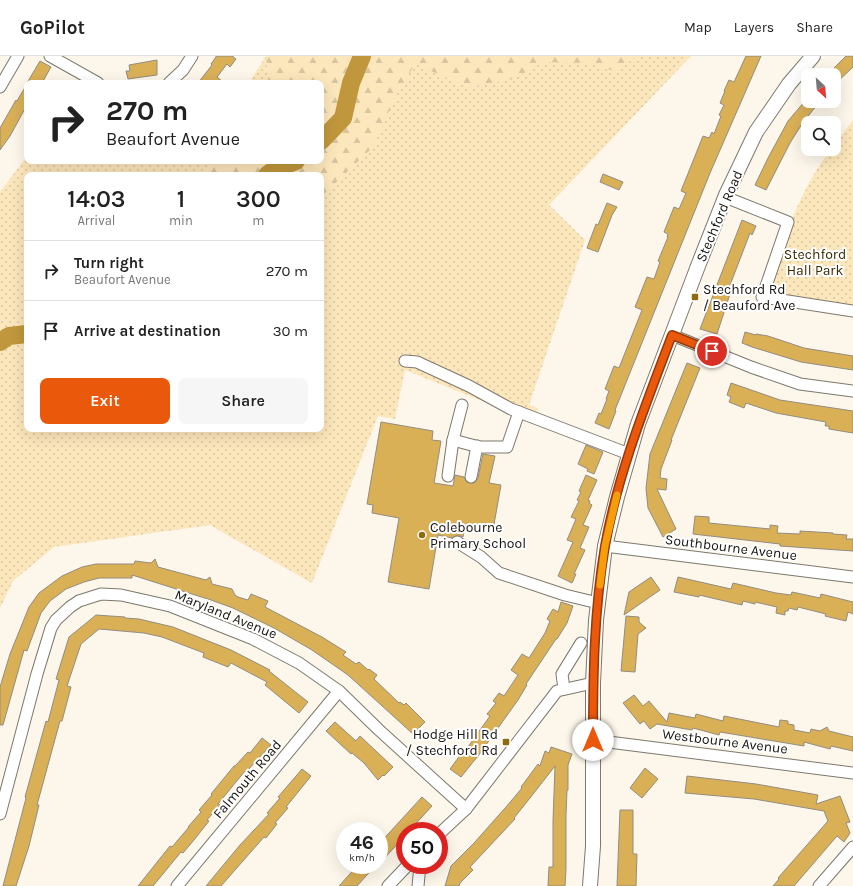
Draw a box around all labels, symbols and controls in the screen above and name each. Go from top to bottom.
text: GoPilot [20,17,85,39]
text: Map [684,19,712,36]
text: Layers [734,19,774,36]
text: Share [796,19,833,36]
north arrow [801,68,841,108]
map controls [801,68,841,156]
text: 270 m [106,94,188,127]
icon: right [40,96,92,148]
button: search [801,116,841,156]
text: Beaufort Avenue [106,128,240,150]
street label: Stechford Road [692,168,746,265]
text: 14:03 [67,185,126,213]
text: 1 [177,185,185,213]
text: 300 [236,185,281,213]
text: Arrival [77,213,115,228]
text: min [169,213,193,228]
text: m [252,213,264,228]
park label: Stechford Hall Park [784,246,846,279]
text: Turn right [74,254,144,272]
icon: right [40,260,62,282]
text: 270 m [266,262,308,280]
text: Beaufort Avenue [74,272,171,287]
place label: Stechford Rd / Beauford Ave [703,281,796,314]
marker: Stechford Rd / Beauford Ave [690,292,700,302]
icon: arrive [40,320,62,342]
text: Arrive at destination [74,322,221,340]
text: 30 m [273,322,308,340]
pin [695,334,729,368]
icon: arrive [701,340,723,362]
button: Exit [40,378,170,424]
button: Share [178,378,308,424]
place label: Colebourne Primary School [430,519,526,552]
marker: Colebourne Primary School [417,530,427,540]
street label: Southbourne Avenue [664,531,798,564]
street label: Maryland Avenue [172,586,279,643]
position arrow [572,719,614,761]
street label: Westbourne Avenue [661,725,789,758]
place label: Hodge Hill Rd / Stechford Rd [406,726,498,759]
street label: Falmouth Road [210,737,285,822]
marker: Hodge Hill Rd / Stechford Rd [501,737,511,747]
speed limit sign: 50 [396,822,448,874]
text: 46 [350,831,374,854]
text: km/h [349,852,375,864]

